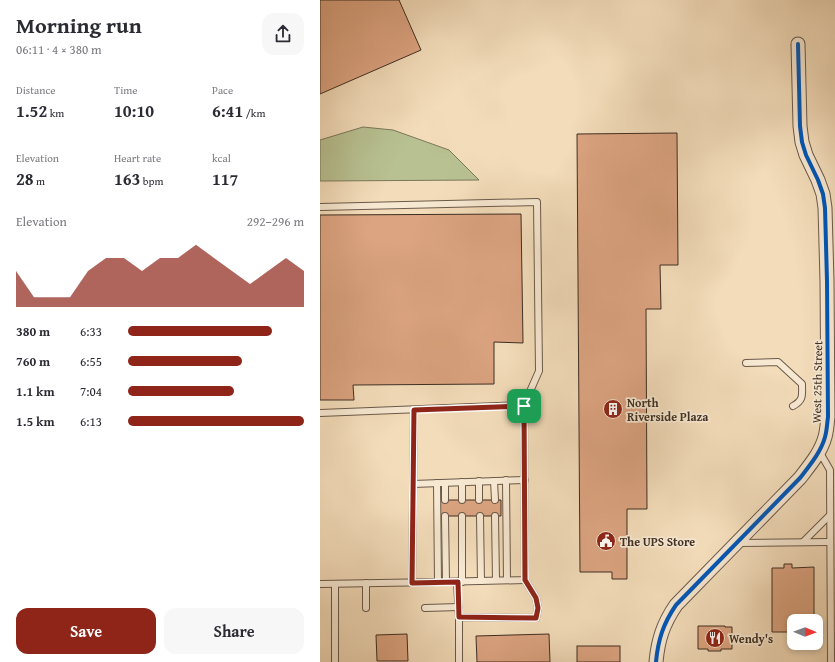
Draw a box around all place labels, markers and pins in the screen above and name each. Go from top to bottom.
pin [507,389,541,423]
place label: North Riverside Plaza [627,394,709,425]
building icon: North Riverside Plaza [602,398,624,420]
public building icon: The UPS Store [595,530,617,552]
place label: The UPS Store [620,533,695,550]
restaurant icon: Wendy's [704,627,726,649]
place label: Wendy's [729,630,773,647]

